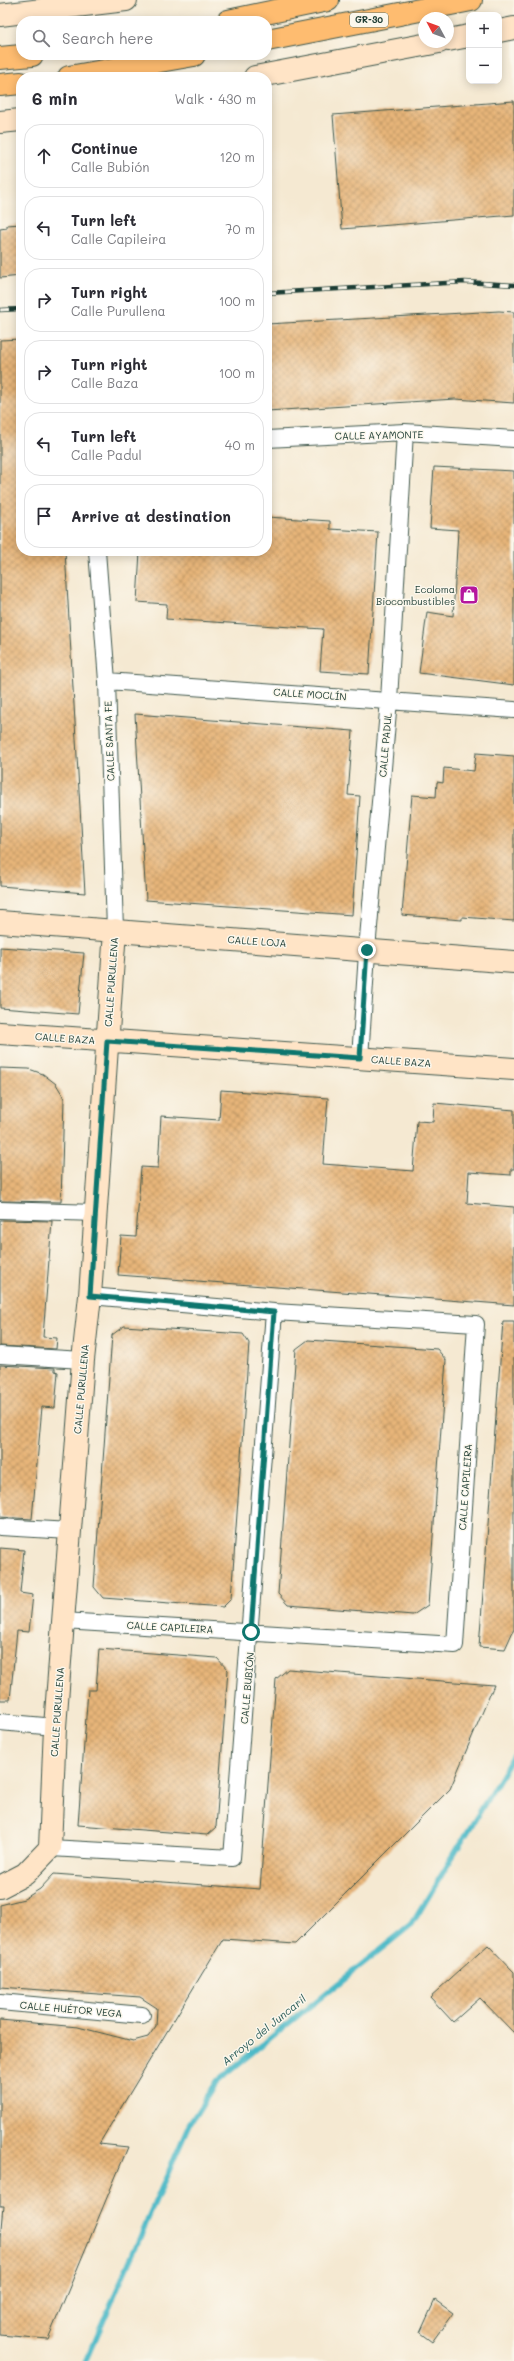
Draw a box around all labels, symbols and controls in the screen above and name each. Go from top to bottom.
north arrow [418,12,454,48]
map controls [466,12,502,84]
button: + [466,12,502,48]
road number: GR-30 [350,13,388,27]
search box [16,16,272,60]
icon: search [30,27,52,49]
text: Search here [62,28,153,48]
button: − [466,48,502,84]
text: 6 min [32,87,77,109]
text: Walk · 430 m [175,90,256,107]
text: Continue [71,138,138,158]
icon: ahead [33,145,55,167]
text: 120 m [219,148,255,165]
text: Calle Bubión [71,158,149,175]
text: Turn left [71,210,136,230]
icon: left [33,217,55,239]
text: 70 m [225,220,255,237]
text: Calle Capileira [71,230,166,247]
text: Turn right [71,282,148,302]
icon: right [33,289,55,311]
text: 100 m [219,292,255,309]
text: Calle Purullena [71,302,166,319]
text: Turn right [71,354,148,374]
icon: right [33,361,55,383]
text: 100 m [219,364,255,381]
text: Calle Baza [71,374,139,391]
text: Turn left [71,426,136,446]
street label: CALLE AYAMONTE [335,427,424,443]
icon: left [33,433,55,455]
text: 40 m [225,436,255,453]
text: Calle Padul [71,446,142,463]
icon: arrive [33,505,55,527]
text: Arrive at destination [71,506,231,526]
place label: Ecoloma Biocombustibles [376,582,455,608]
shop icon: Ecoloma Biocombustibles [458,584,480,606]
street label: CALLE MOCLÍN [273,684,347,704]
street label: CALLE SANTA FE [101,700,117,781]
street label: CALLE PADUL [375,712,395,778]
street label: CALLE LOJA [227,932,287,950]
street label: CALLE PURULLENA [101,937,121,1027]
route end [358,941,376,959]
street label: CALLE BAZA [34,1029,96,1047]
street label: CALLE BAZA [370,1052,432,1070]
street label: CALLE PURULLENA [70,1344,92,1434]
street label: CALLE CAPILEIRA [455,1443,475,1531]
street label: CALLE CAPILEIRA [126,1618,214,1636]
route start [242,1623,260,1641]
street label: CALLE BUBIÓN [237,1651,257,1725]
street label: CALLE PURULLENA [47,1667,67,1757]
water label: Arroyo del Juncaril [218,1991,309,2068]
street label: CALLE HUÉTOR VEGA [19,1998,123,2020]

